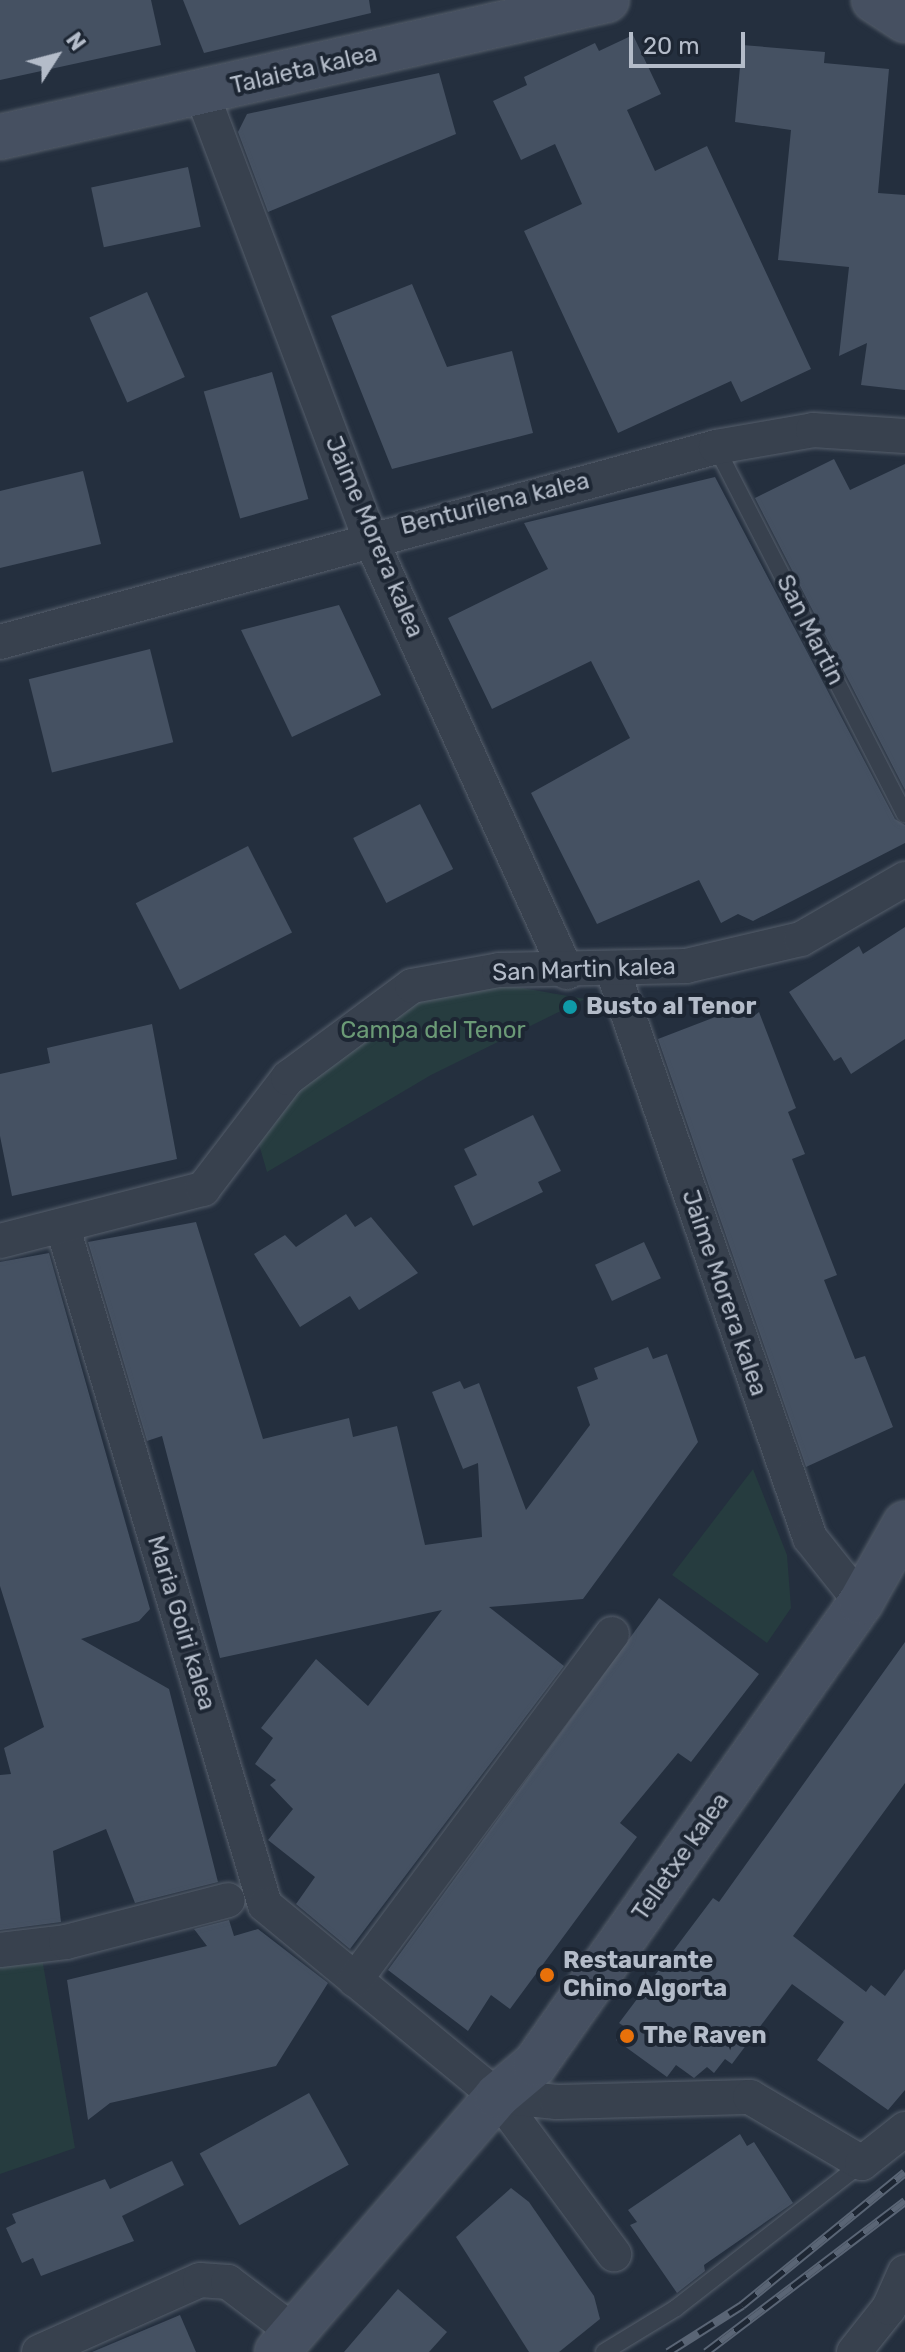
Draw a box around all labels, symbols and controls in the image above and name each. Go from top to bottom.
north arrow [16,16,96,96]
scale bar [633,16,749,66]
text: N [60,27,91,56]
text: 20 m [643,32,700,60]
street label: Talaieta kalea [228,39,380,101]
street label: Jaime Morera kalea [319,432,429,642]
street label: Benturilena kalea [398,467,592,541]
street label: San Martin [770,570,850,690]
street label: San Martin kalea [492,952,676,988]
place label: Busto al Tenor [586,993,757,1021]
marker: Busto al Tenor [561,998,579,1016]
park label: Campa del Tenor [340,1017,526,1045]
street label: Jaime Morera kalea [675,1186,773,1400]
street label: Maria Goiri kalea [141,1532,221,1714]
street label: Telletxe kalea [626,1788,736,1926]
place label: Restaurante Chino Algorta [563,1947,728,2003]
marker: Restaurante Chino Algorta [538,1966,556,1984]
place label: The Raven [643,2022,767,2050]
marker: The Raven [618,2027,636,2045]

